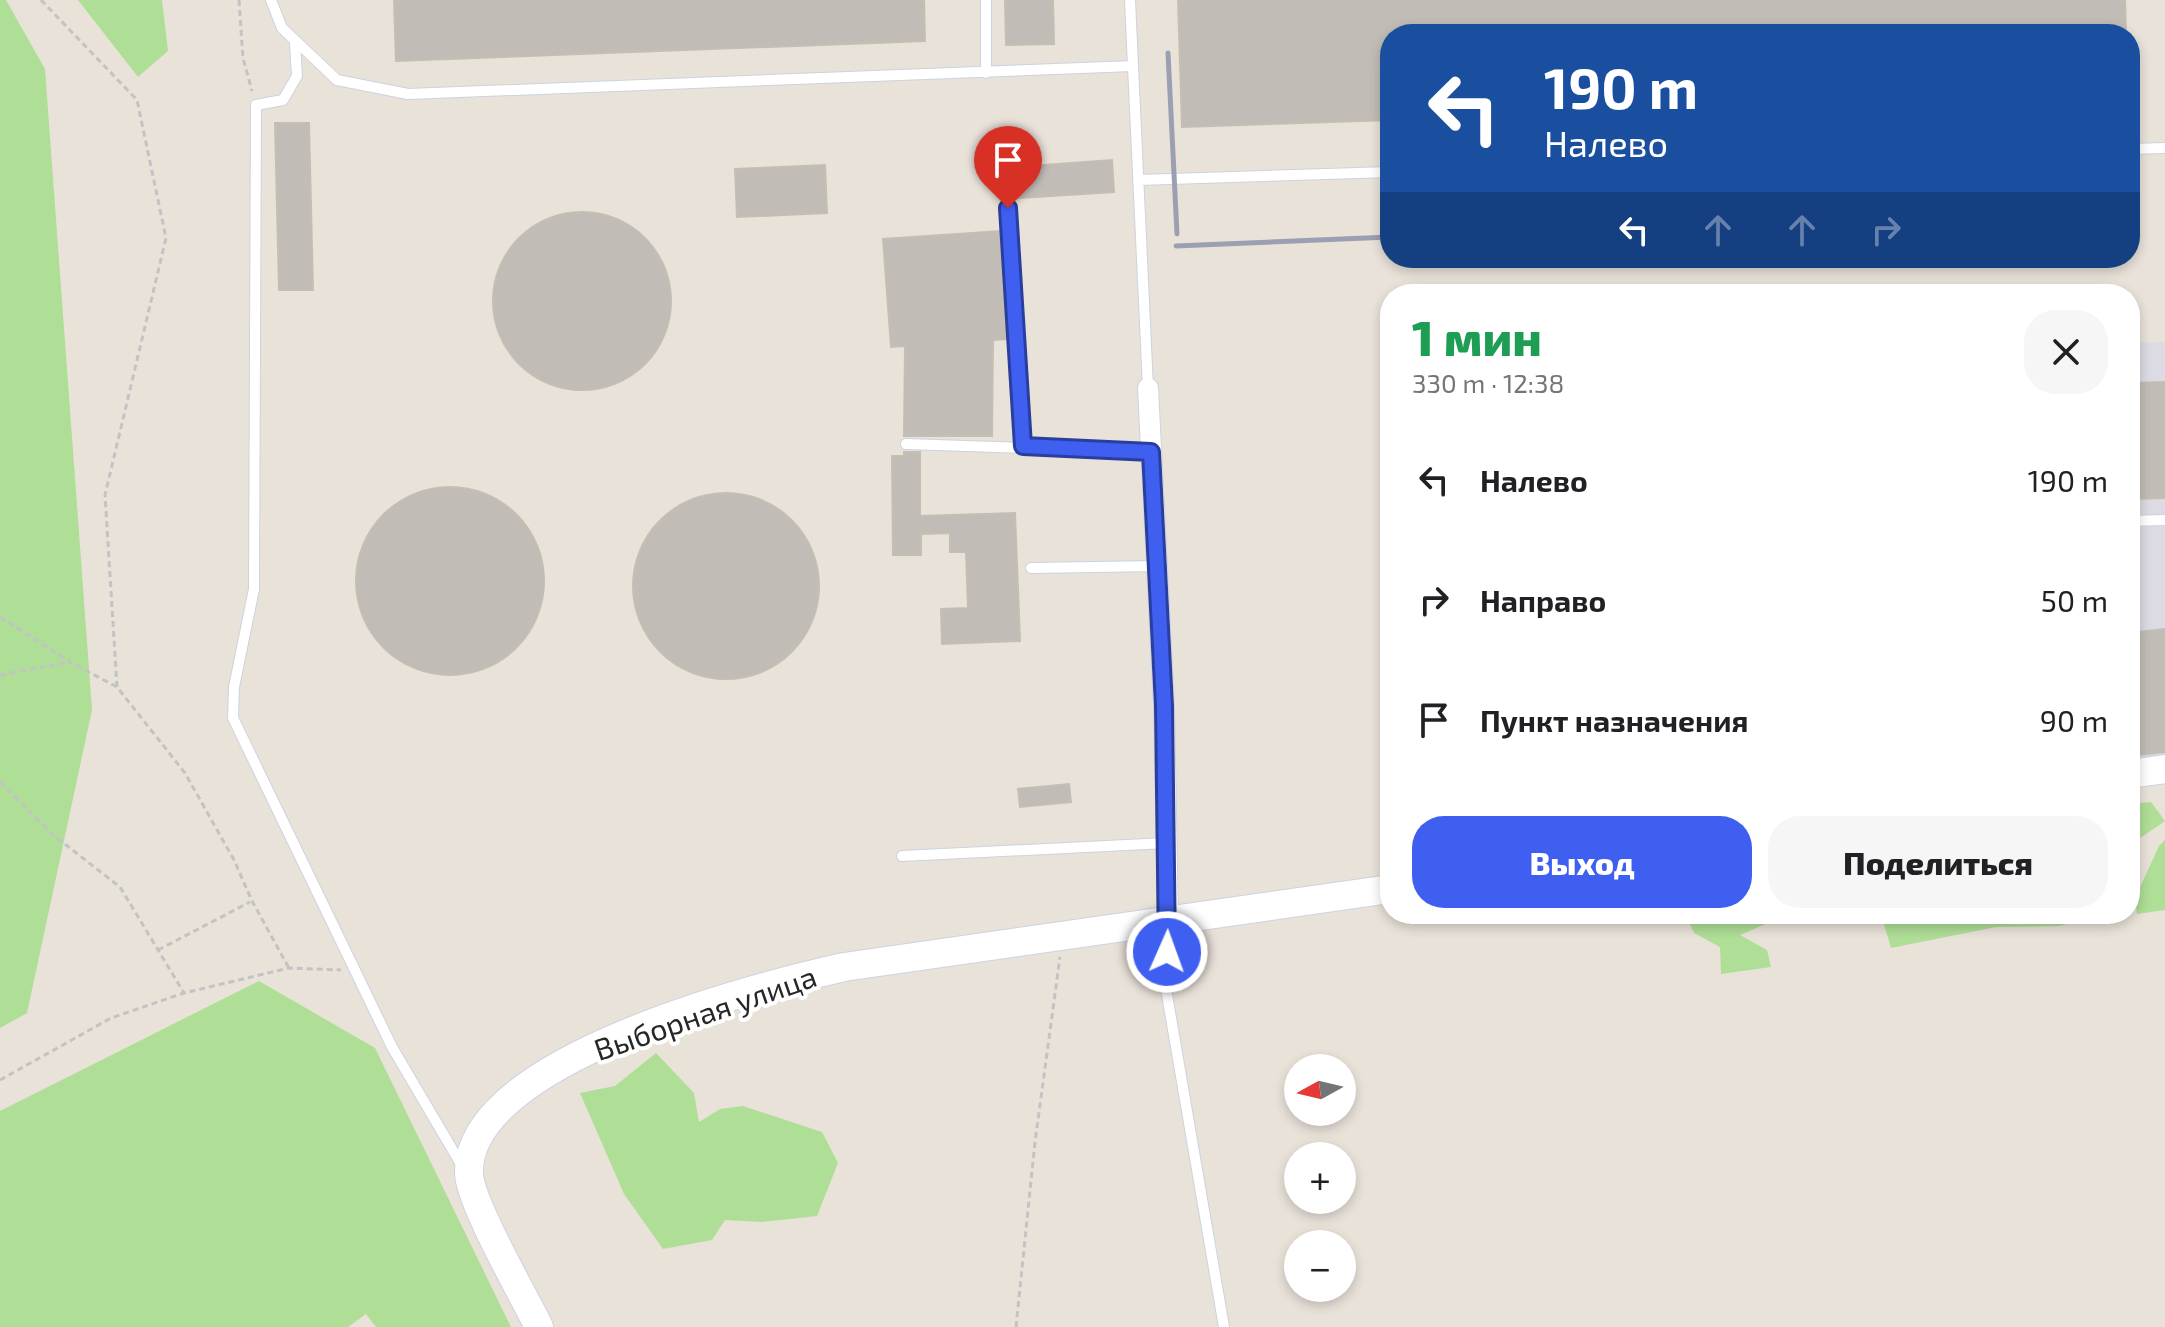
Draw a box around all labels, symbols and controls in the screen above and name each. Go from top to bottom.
text: 190 m [1544,53,1698,120]
icon: left [1412,56,1516,160]
text: Налево [1544,121,1668,164]
pin [974,126,1042,208]
icon: arrive [986,138,1030,182]
icon: left [1612,208,1656,252]
icon: ahead [1696,208,1740,252]
icon: ahead [1780,208,1824,252]
icon: right [1864,208,1908,252]
text: 1 мин [1412,308,1542,366]
button: close [2024,310,2108,394]
text: 330 m · 12:38 [1412,367,1564,398]
icon: left [1412,458,1456,502]
text: Налево [1480,462,1588,498]
text: 190 m [2028,462,2108,498]
icon: right [1412,578,1456,622]
text: Направо [1480,582,1606,618]
text: 50 m [2041,582,2108,618]
icon: arrive [1412,698,1456,742]
text: Пункт назначения [1480,702,1748,738]
text: 90 m [2040,702,2108,738]
button: Выход [1412,816,1752,908]
button: Поделиться [1768,816,2108,908]
position arrow [1125,910,1209,994]
street label: Выборная улица [589,957,821,1068]
north arrow [1284,1054,1356,1126]
map controls [1284,1054,1356,1302]
button: + [1284,1142,1356,1214]
button: − [1284,1230,1356,1302]

